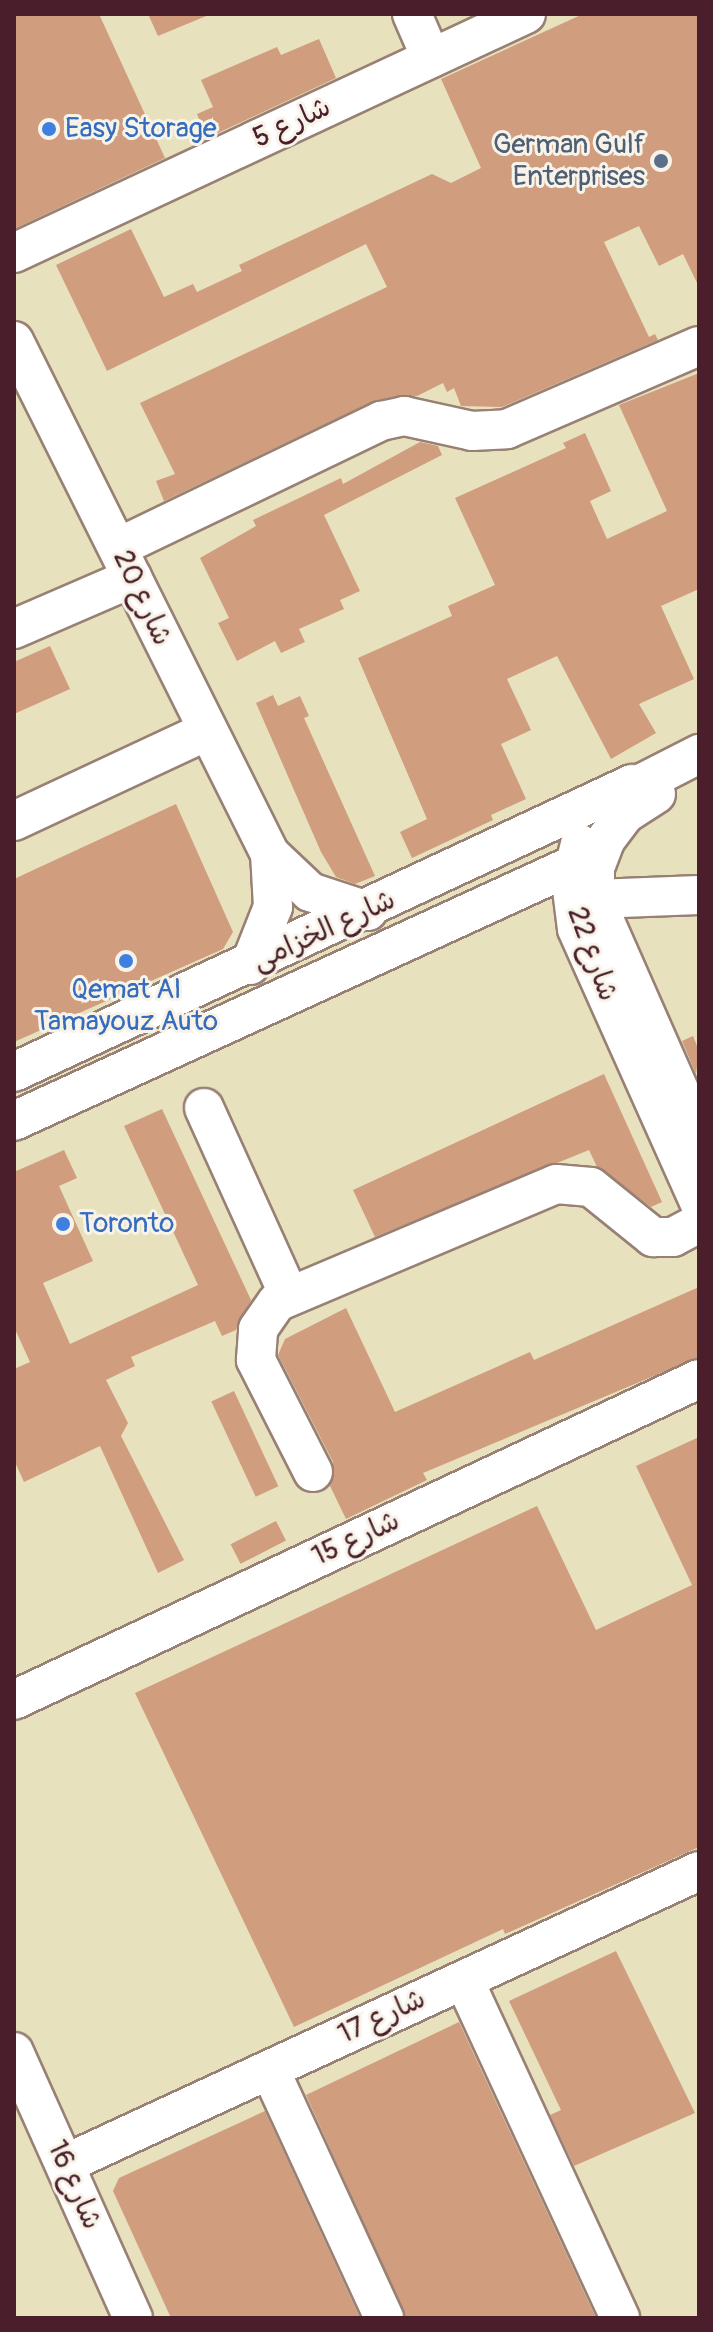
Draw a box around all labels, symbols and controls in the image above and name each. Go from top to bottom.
street label: شارع 5 [248,90,336,156]
place label: Easy Storage [65,112,217,146]
marker: Easy Storage [40,120,58,138]
place label: German Gulf Enterprises [493,128,645,194]
marker: German Gulf Enterprises [652,152,670,170]
street label: شارع 20 [105,545,179,651]
street label: شارع الخزامى [247,883,401,979]
street label: شارع 22 [559,902,625,1006]
marker: Qemat Al Tamayouz Auto [117,952,135,970]
place label: Qemat Al Tamayouz Auto [34,973,218,1039]
place label: Toronto [79,1207,174,1241]
marker: Toronto [54,1215,72,1233]
street label: شارع 15 [307,1504,405,1574]
street label: شارع 17 [333,1982,431,2052]
street label: شارع 16 [40,2135,108,2235]

